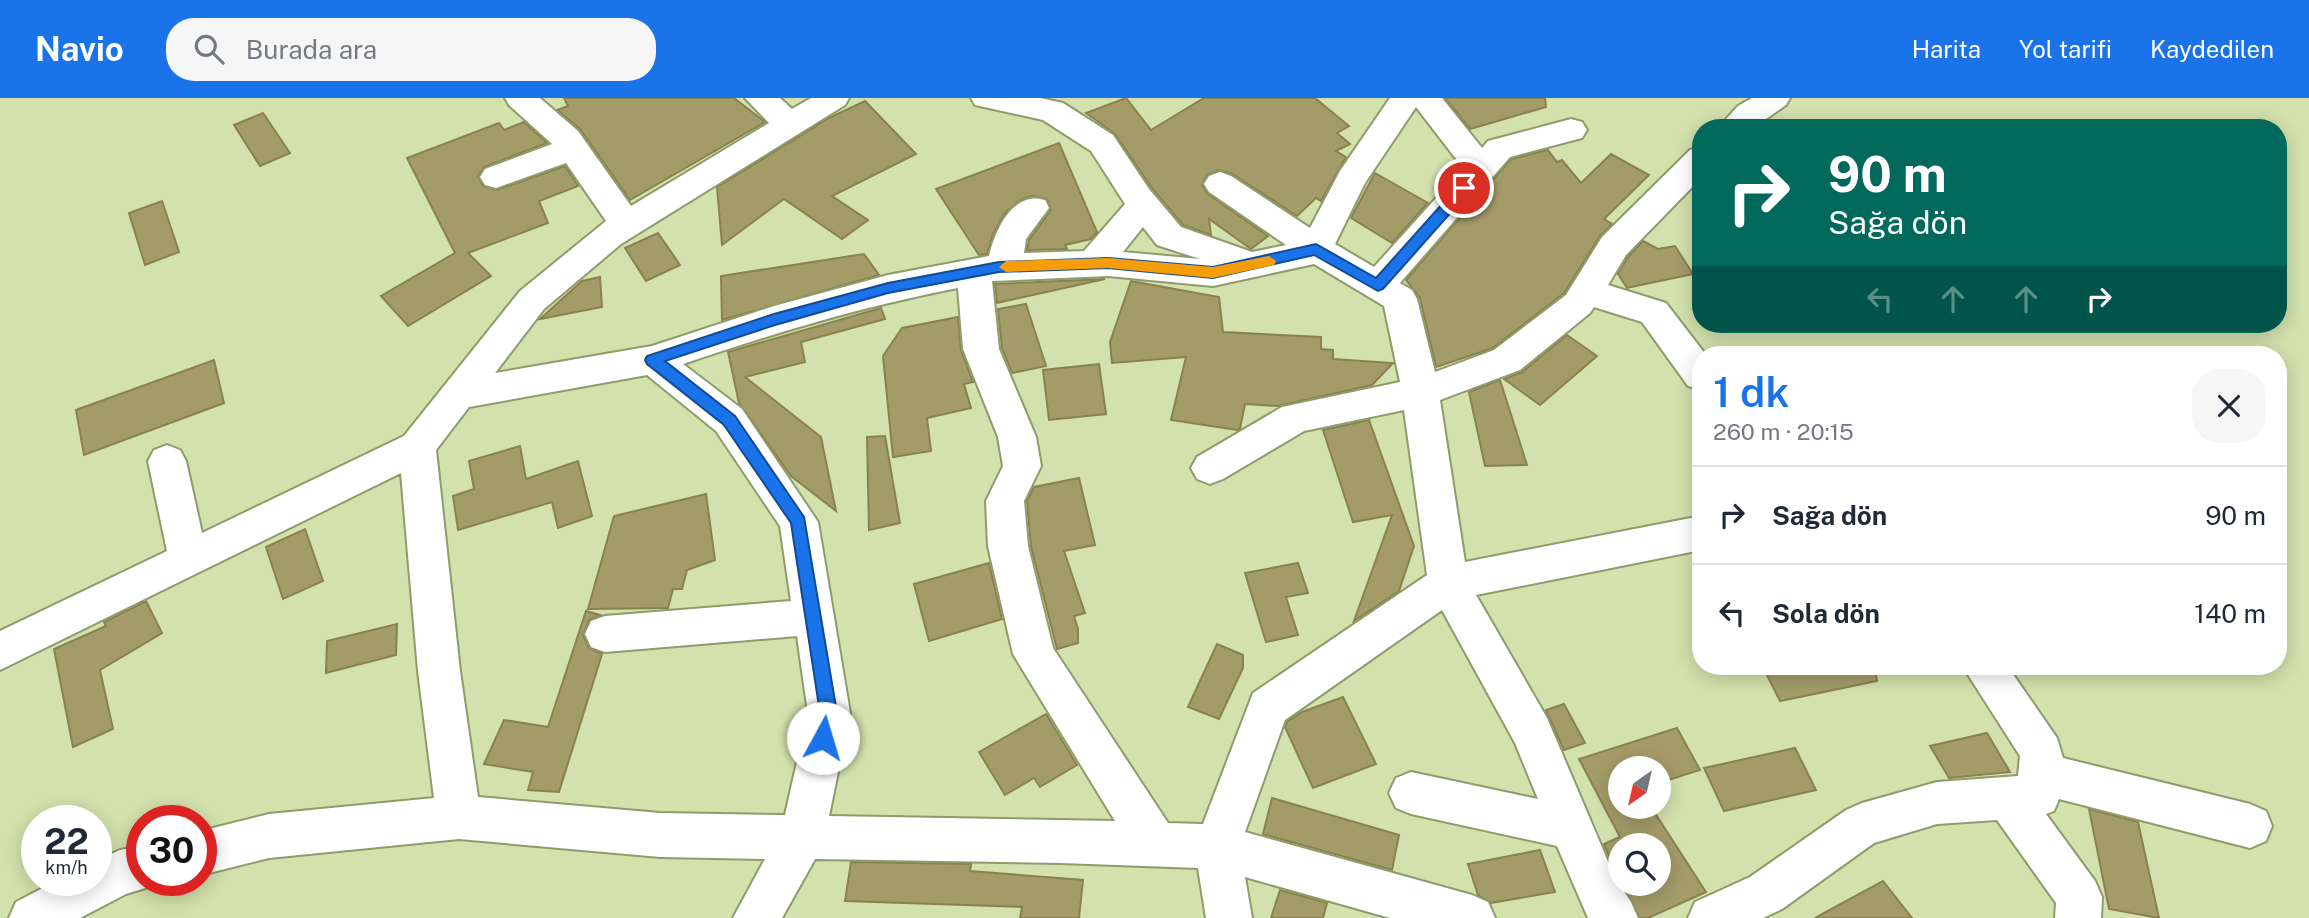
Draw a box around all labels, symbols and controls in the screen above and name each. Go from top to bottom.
search box [166,18,656,81]
text: Navio [35,30,124,68]
icon: search [190,30,228,68]
text: Burada ara [246,34,377,65]
text: Harita [1912,35,1981,63]
text: Yol tarifi [2019,35,2112,63]
text: Kaydedilen [2150,35,2274,63]
text: 90 m [1828,145,1947,203]
icon: right [1713,147,1804,238]
pin [1434,158,1494,218]
icon: arrive [1445,169,1483,207]
text: Sağa dön [1828,204,1967,241]
icon: left [1861,280,1899,318]
icon: ahead [1934,280,1972,318]
icon: ahead [2007,280,2045,318]
icon: right [2080,280,2118,318]
text: 1 dk [1713,367,1790,416]
button: close [2192,369,2266,443]
text: 260 m · 20:15 [1713,418,1854,445]
icon: right [1713,496,1751,534]
text: Sağa dön [1772,500,1887,531]
text: 90 m [2205,500,2266,531]
icon: left [1713,594,1751,632]
text: Sola dön [1772,598,1880,629]
text: 140 m [2194,598,2266,629]
position arrow [786,701,860,775]
north arrow [1608,756,1671,819]
map controls [1608,756,1671,896]
speed limit sign: 30 [126,805,217,896]
text: 22 [44,821,89,862]
button: search [1608,833,1671,896]
text: km/h [45,857,88,878]

